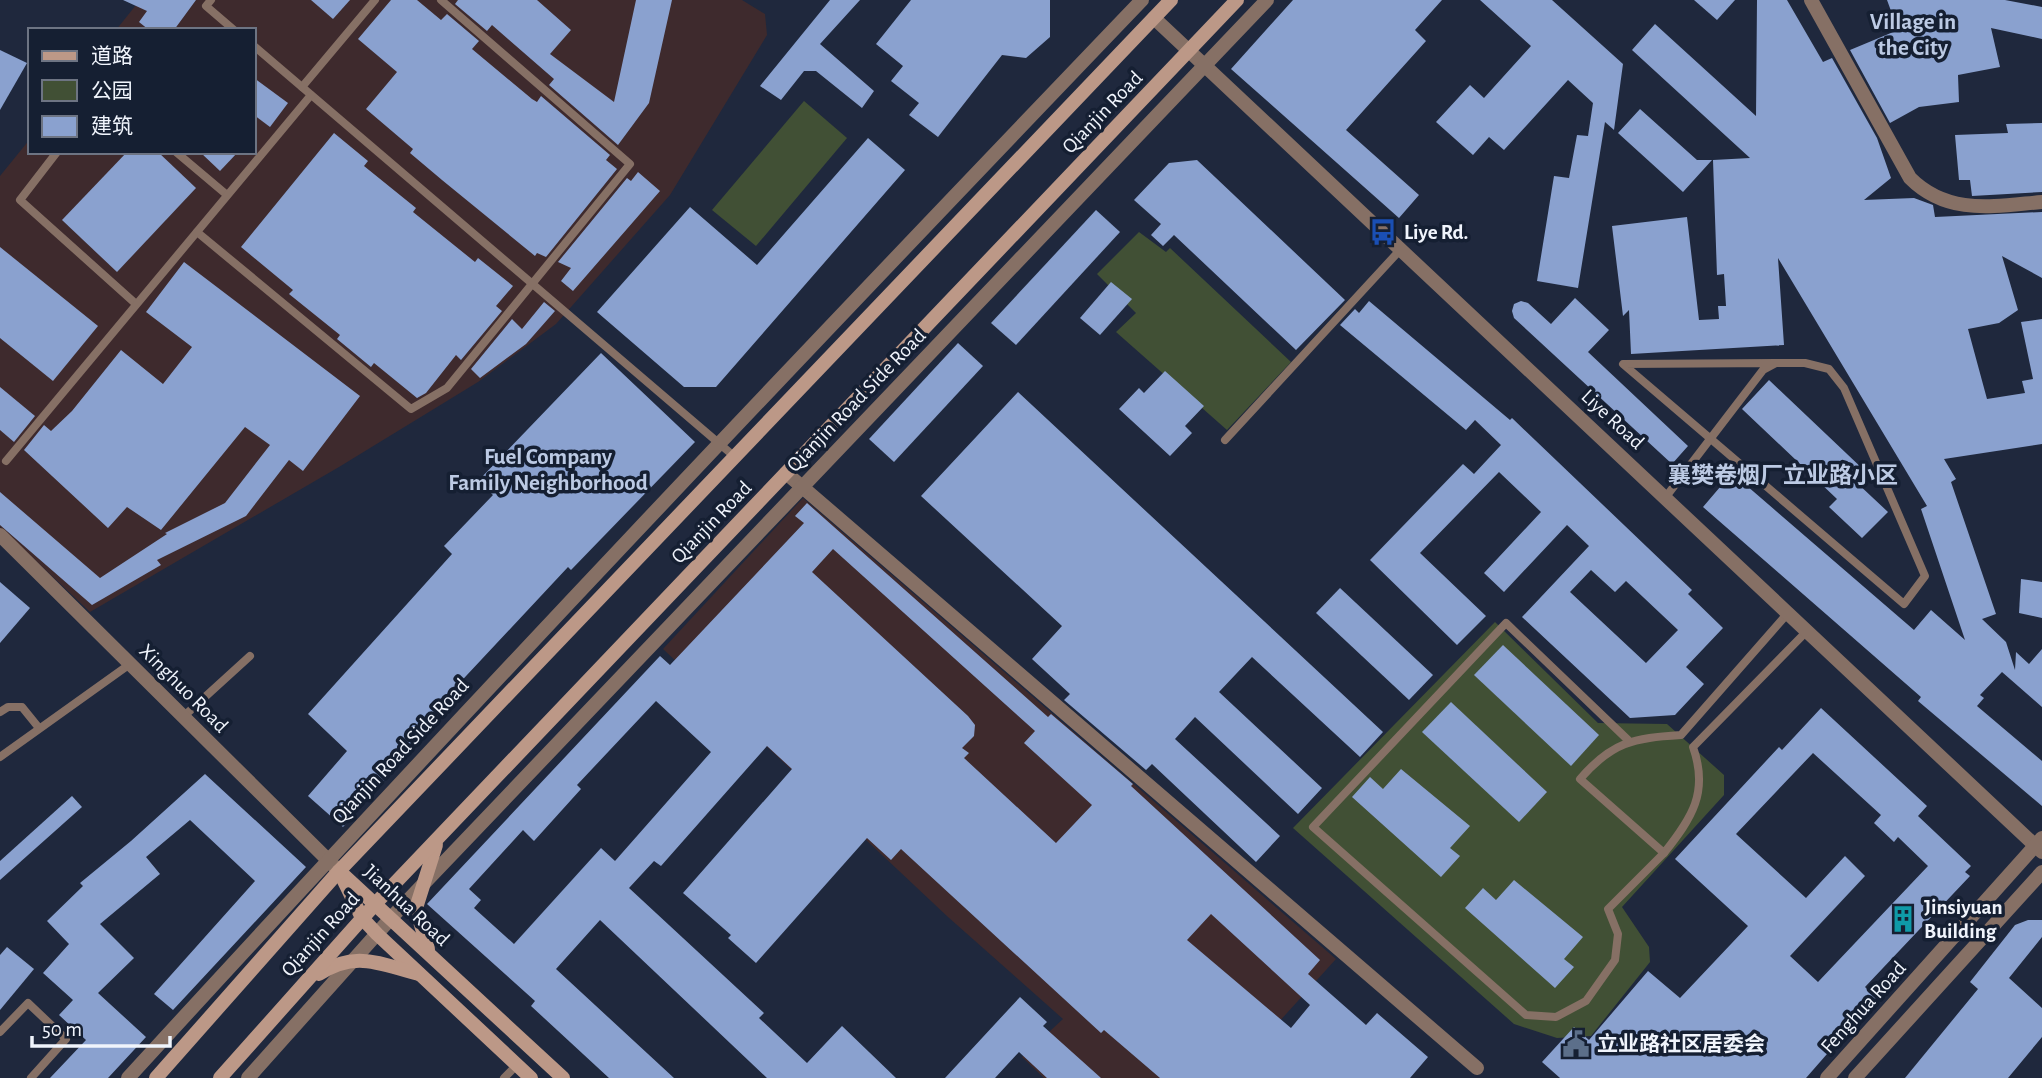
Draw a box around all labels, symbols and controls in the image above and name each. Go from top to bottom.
district label: Village in the City [1870,11,1956,60]
legend [28,28,256,154]
text: 道路 [91,45,133,67]
street label: Qianjin Road [1058,67,1147,158]
text: 公园 [91,80,133,102]
text: 建筑 [91,115,133,137]
bus stop icon: Liye Rd. [1368,217,1398,247]
place label: Liye Rd. [1404,222,1468,243]
street label: Qianjin Road Side Road [783,325,930,476]
street label: Liye Road [1577,385,1648,454]
district label: Fuel Company Family Neighborhood [448,446,648,495]
district label: 襄樊卷烟厂立业路小区 [1668,462,1898,488]
street label: Qianjin Road [667,477,756,568]
street label: Xinghuo Road [135,640,232,737]
street label: Qianjin Road Side Road [328,675,473,828]
street label: Jianhua Road [360,861,454,950]
street label: Qianjin Road [277,888,364,981]
place label: Jinsiyuan Building [1924,897,2003,942]
building icon: Jinsiyuan Building [1888,904,1918,934]
street label: Fenghua Road [1817,957,1910,1057]
scale bar [32,1004,170,1048]
text: 50 m [42,1019,82,1040]
public building icon: 立业路社区居委会 [1561,1029,1591,1059]
place label: 立业路社区居委会 [1597,1032,1765,1055]

